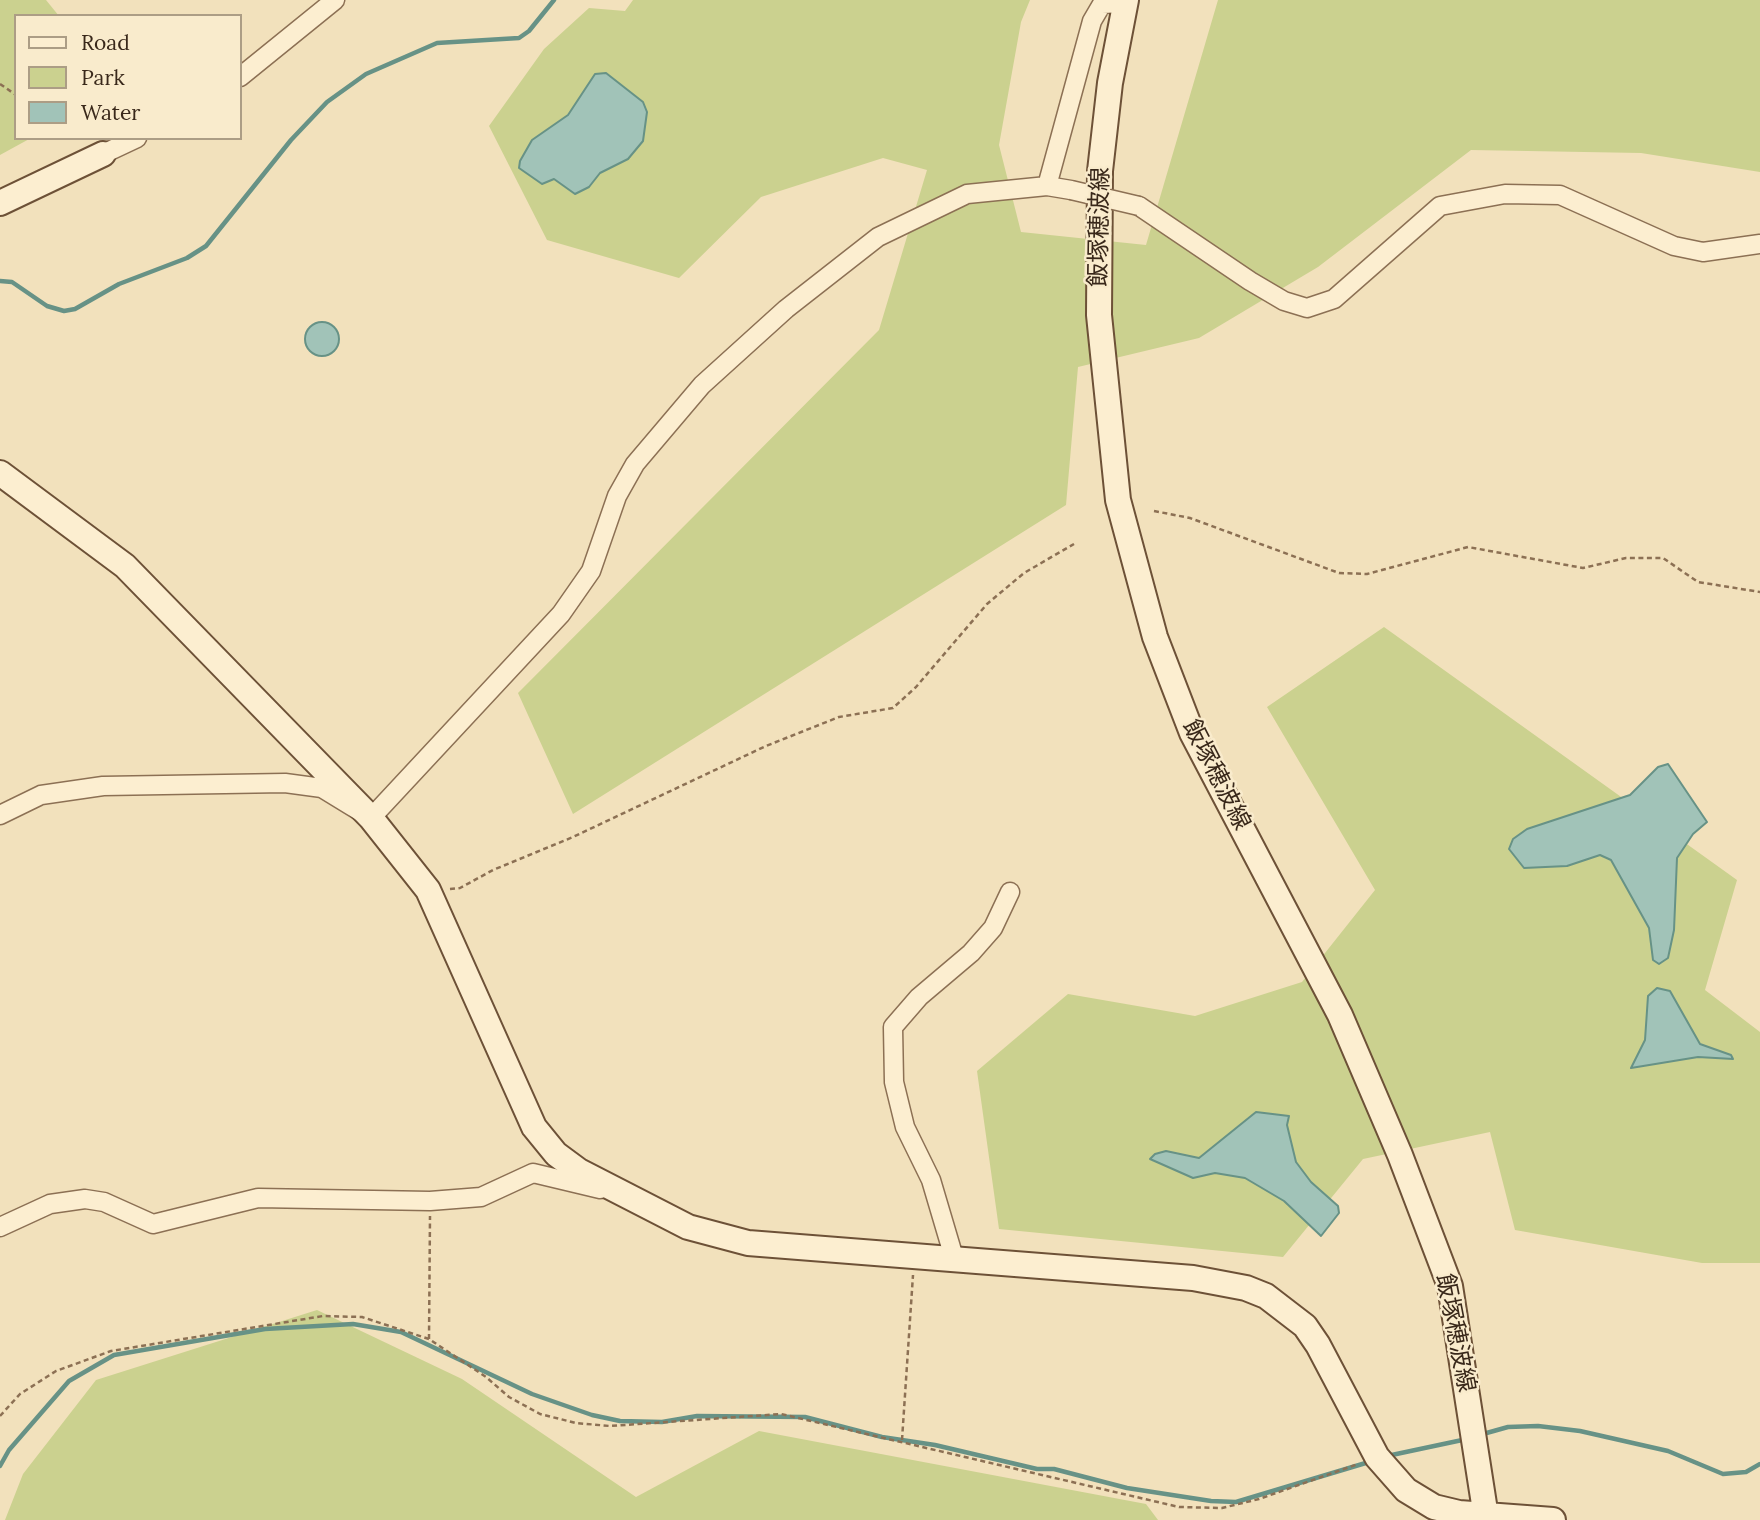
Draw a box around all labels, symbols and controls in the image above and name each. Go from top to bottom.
legend [14,14,242,140]
text: Road [81,29,130,56]
text: Park [81,64,125,91]
text: Water [81,99,140,126]
street label: 飯塚穂波線 [1085,167,1115,287]
street label: 飯塚穂波線 [1176,715,1256,835]
street label: 飯塚穂波線 [1429,1271,1481,1395]

